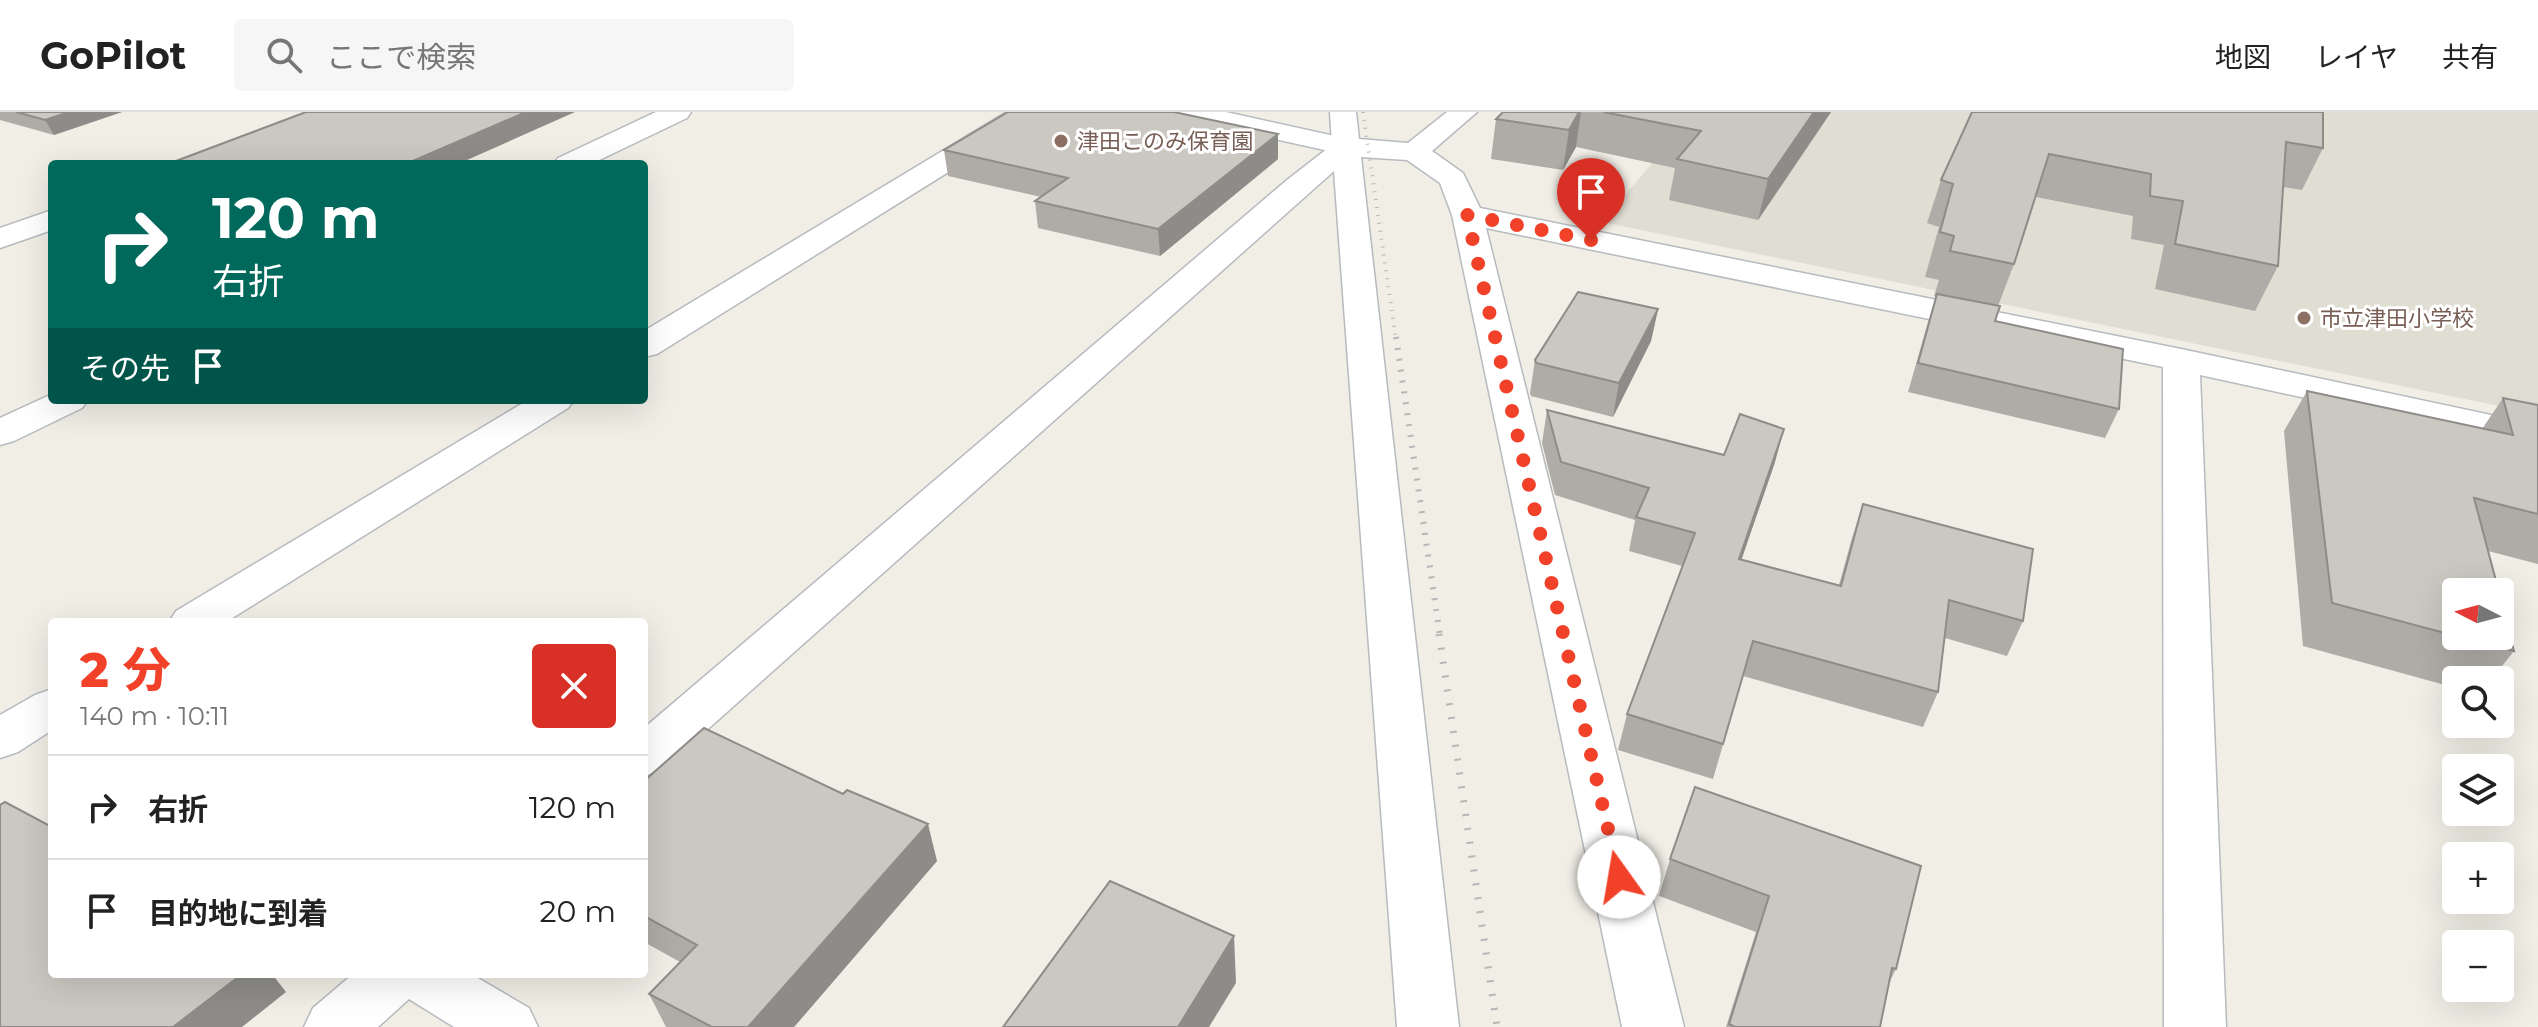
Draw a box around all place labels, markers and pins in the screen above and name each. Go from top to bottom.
place label: 津田このみ保育園 [1077,128,1253,155]
marker: 津田このみ保育園 [1052,132,1070,150]
pin [1557,158,1625,240]
place label: 市立津田小学校 [2320,305,2474,332]
marker: 市立津田小学校 [2295,309,2313,327]

